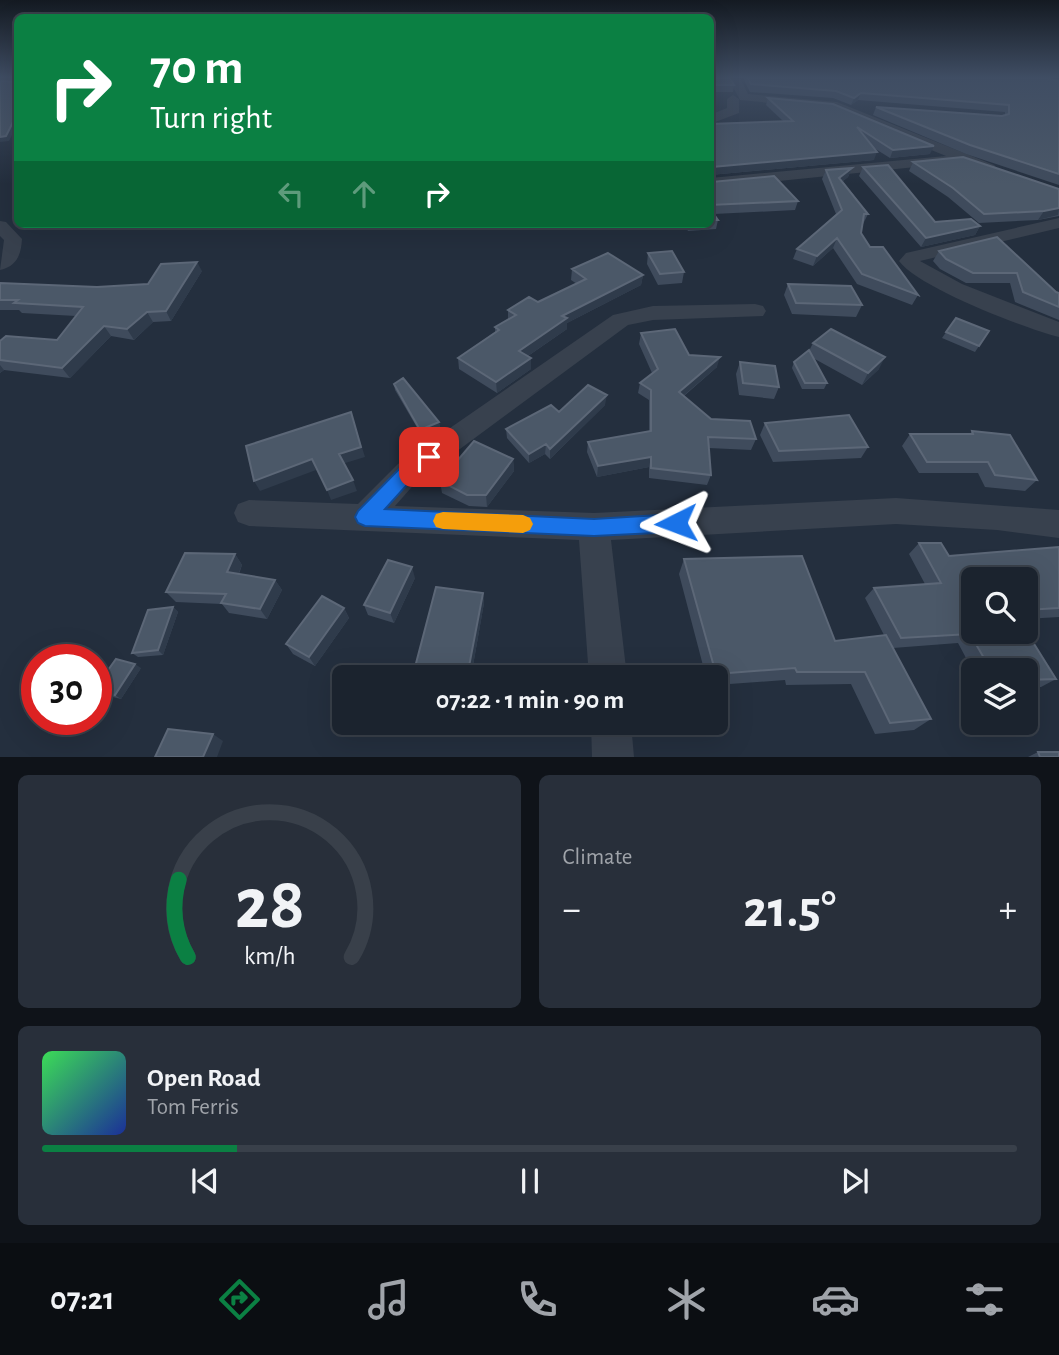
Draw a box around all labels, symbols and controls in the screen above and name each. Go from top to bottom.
icon: right [35,42,126,133]
text: 70 m [150,44,244,93]
text: Turn right [150,102,272,134]
icon: left [272,175,310,213]
icon: ahead [345,175,383,213]
icon: right [418,175,456,213]
pin [399,427,459,487]
icon: arrive [410,438,448,476]
position arrow [639,486,713,560]
map controls [961,567,1038,735]
button: search [961,567,1038,644]
speed limit sign: 30 [21,644,112,735]
button: layers [961,658,1038,735]
text: 07:22 · 1 min · 90 m [436,687,624,713]
text: Climate [563,846,632,869]
text: 28 [234,870,304,943]
text: 21.5° [743,884,836,936]
text: − [563,891,581,929]
text: + [999,891,1017,929]
text: km/h [243,944,295,969]
text: Open Road [147,1065,261,1091]
text: Tom Ferris [147,1096,239,1119]
icon: previous [186,1162,224,1200]
icon: pause [511,1162,549,1200]
icon: next [836,1162,874,1200]
icon: directions [215,1275,264,1324]
icon: music [364,1275,413,1324]
icon: phone [513,1275,562,1324]
icon: climate [662,1275,711,1324]
icon: car [811,1275,860,1324]
icon: filters [960,1275,1009,1324]
text: 07:21 [50,1283,114,1315]

